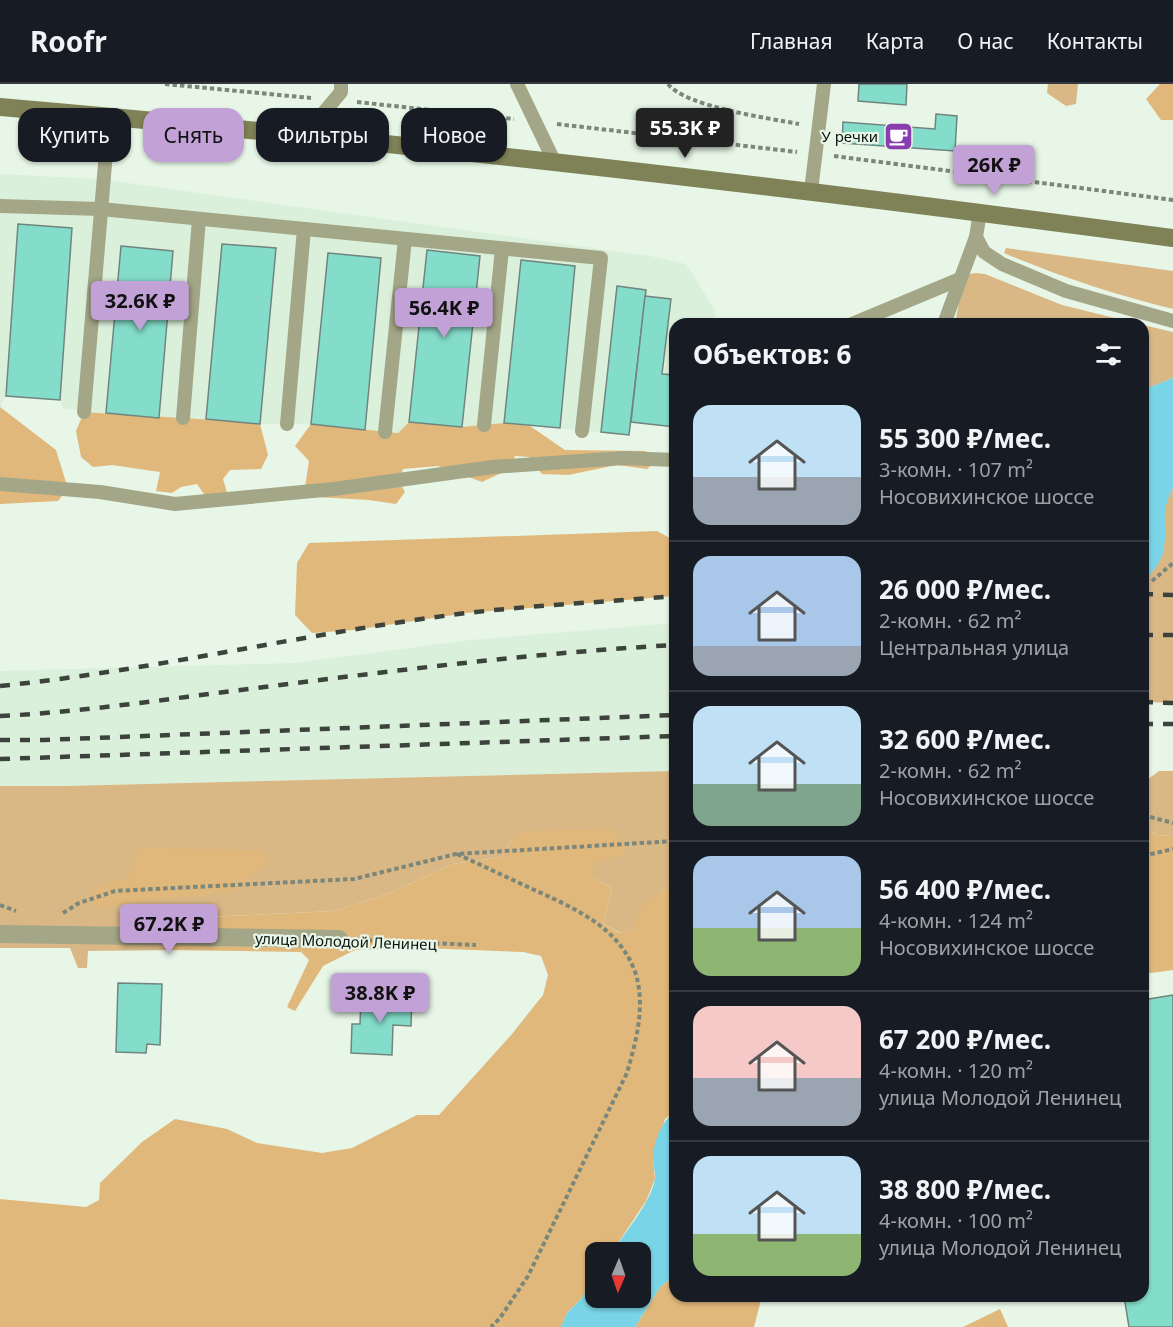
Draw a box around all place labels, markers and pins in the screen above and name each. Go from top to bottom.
pin: 55.3K ₽ [630,108,740,159]
cafe icon: У речки [883,120,915,152]
place label: У речки [822,126,878,146]
pin: 26K ₽ [952,145,1036,196]
pin: 32.6K ₽ [85,281,195,332]
pin: 56.4K ₽ [389,288,499,339]
pin: 67.2K ₽ [114,904,224,955]
pin: 38.8K ₽ [325,973,435,1024]

